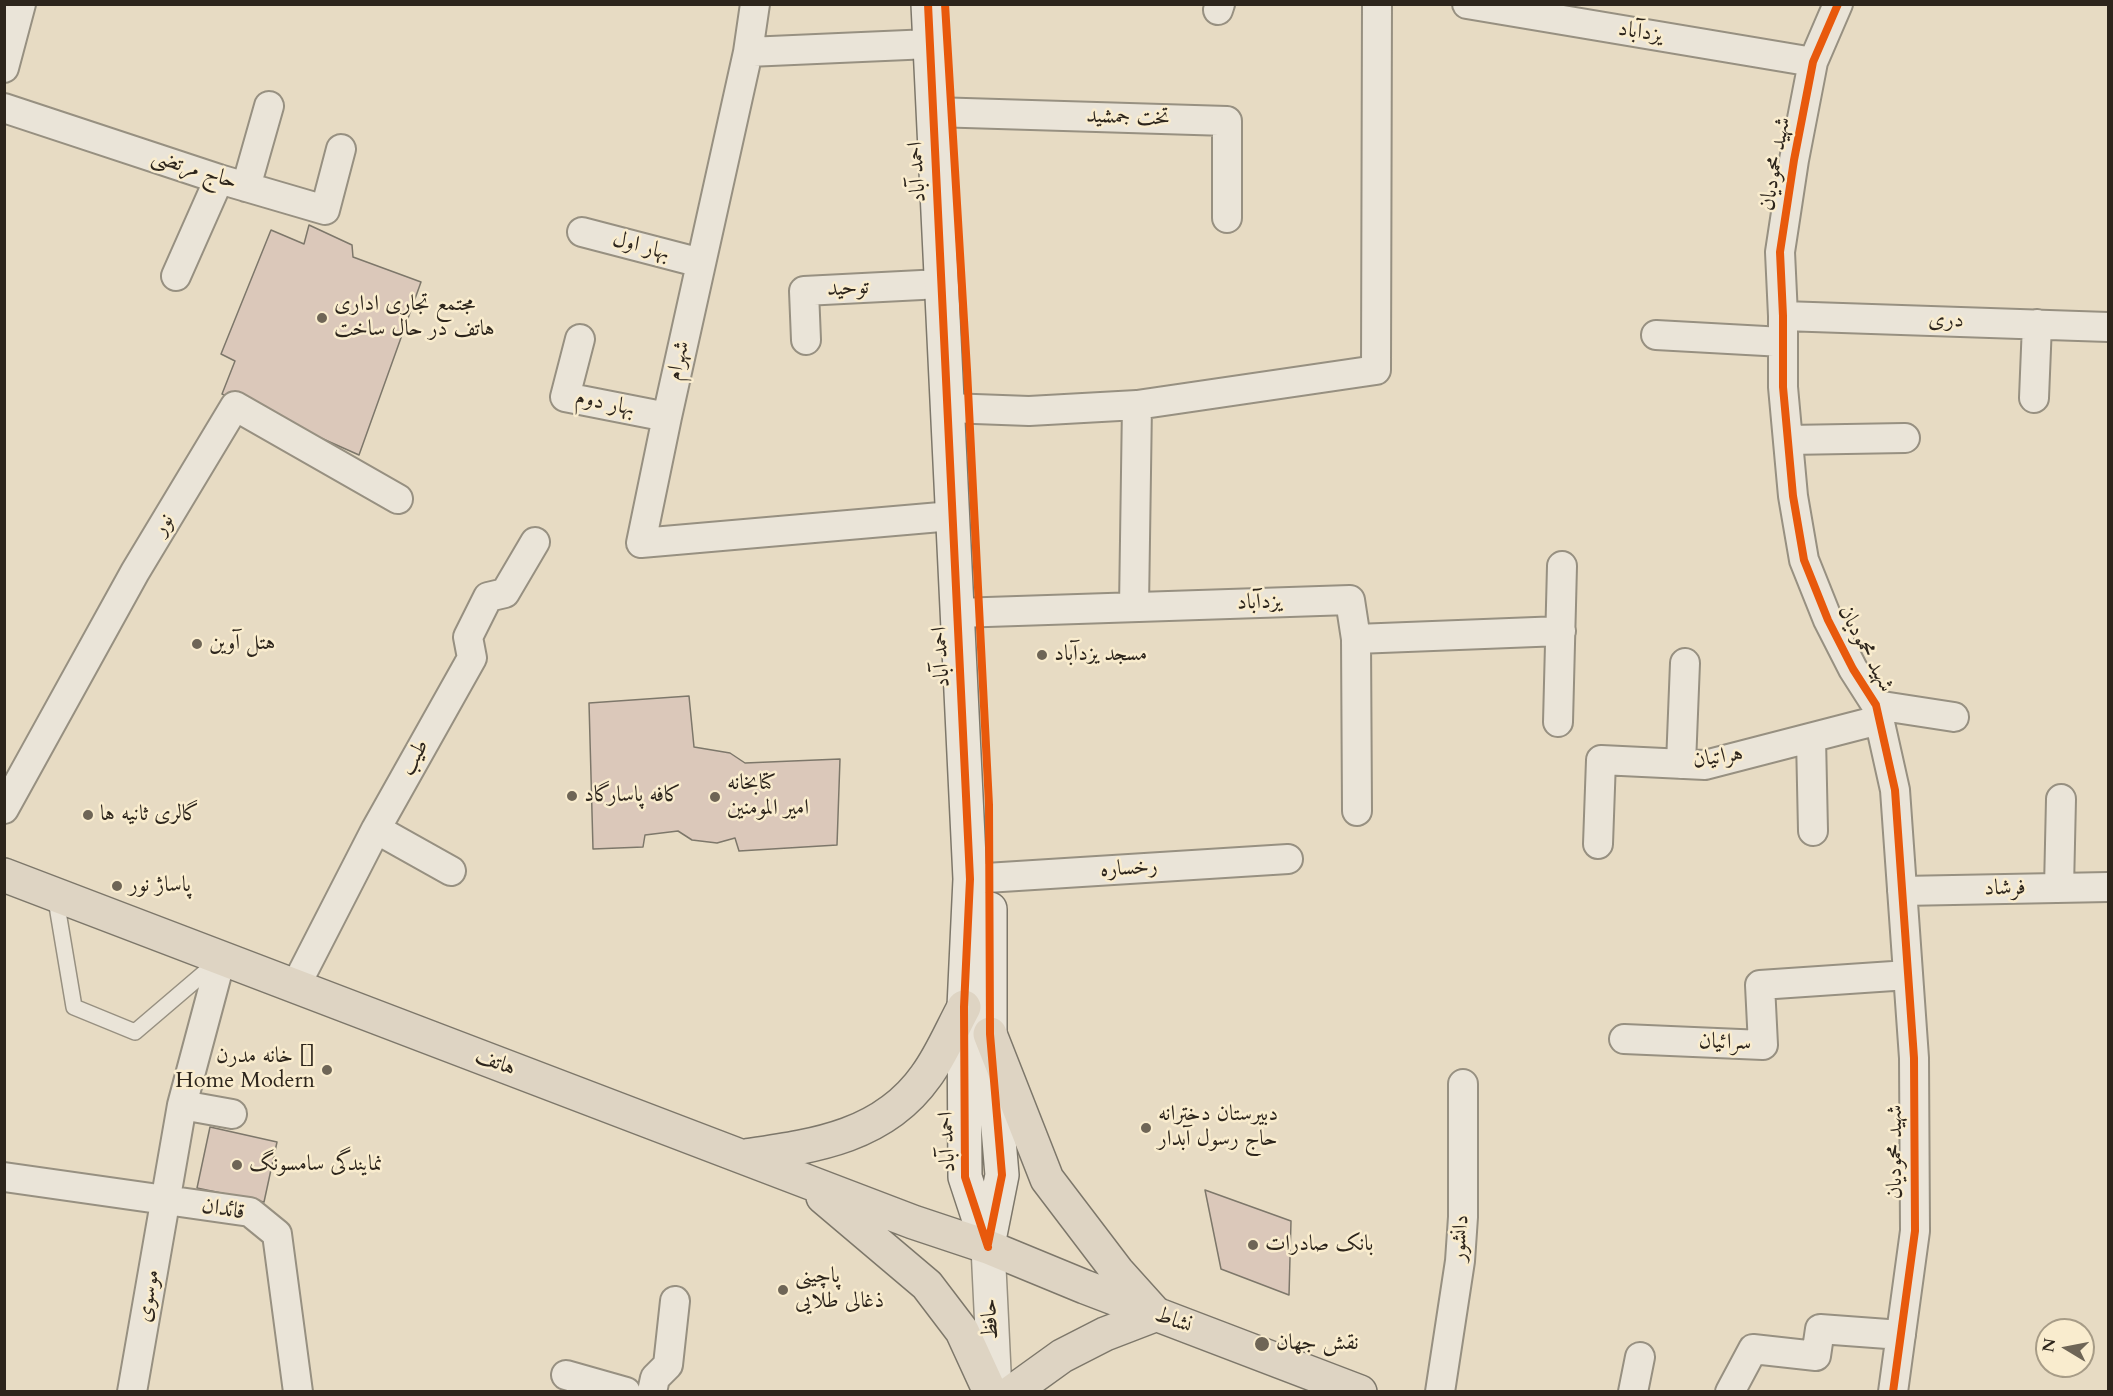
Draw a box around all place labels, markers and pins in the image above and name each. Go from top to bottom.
place label: مجتمع تجاری اداری هاتف در حال ساخت [334,292,495,344]
marker: مجتمع تجاری اداری هاتف در حال ساخت [315,311,329,325]
place label: هتل آوین [209,631,275,657]
marker: هتل آوین [190,637,204,651]
place label: مسجد یزدآباد [1054,642,1147,668]
marker: مسجد یزدآباد [1035,648,1049,662]
place label: کتابخانه امیر المومنین [727,771,809,822]
place label: کافه پاسارگاد [584,783,681,809]
marker: کافه پاسارگاد [565,789,579,803]
marker: کتابخانه امیر المومنین [708,790,722,804]
place label: گالری ثانیه ها [100,802,199,828]
marker: گالری ثانیه ها [81,808,95,822]
place label: پاساژ نور [129,873,191,899]
marker: پاساژ نور [110,879,124,893]
place label: خانه مدرن [] Home Modern [175,1044,315,1096]
marker: خانه مدرن [] Home Modern [320,1063,334,1077]
place label: دبیرستان دخترانه حاج رسول آبدار [1158,1102,1278,1154]
marker: دبیرستان دخترانه حاج رسول آبدار [1139,1121,1153,1135]
place label: نمایندگی سامسونگ [249,1152,383,1178]
marker: نمایندگی سامسونگ [230,1158,244,1172]
place label: بانک صادرات [1265,1232,1373,1258]
marker: بانک صادرات [1246,1238,1260,1252]
place label: پاچینی ذغالی طلایی [795,1264,884,1316]
marker: پاچینی ذغالی طلایی [776,1283,790,1297]
place label: نقش جهان [1276,1331,1359,1357]
marker: نقش جهان [1253,1335,1271,1353]

